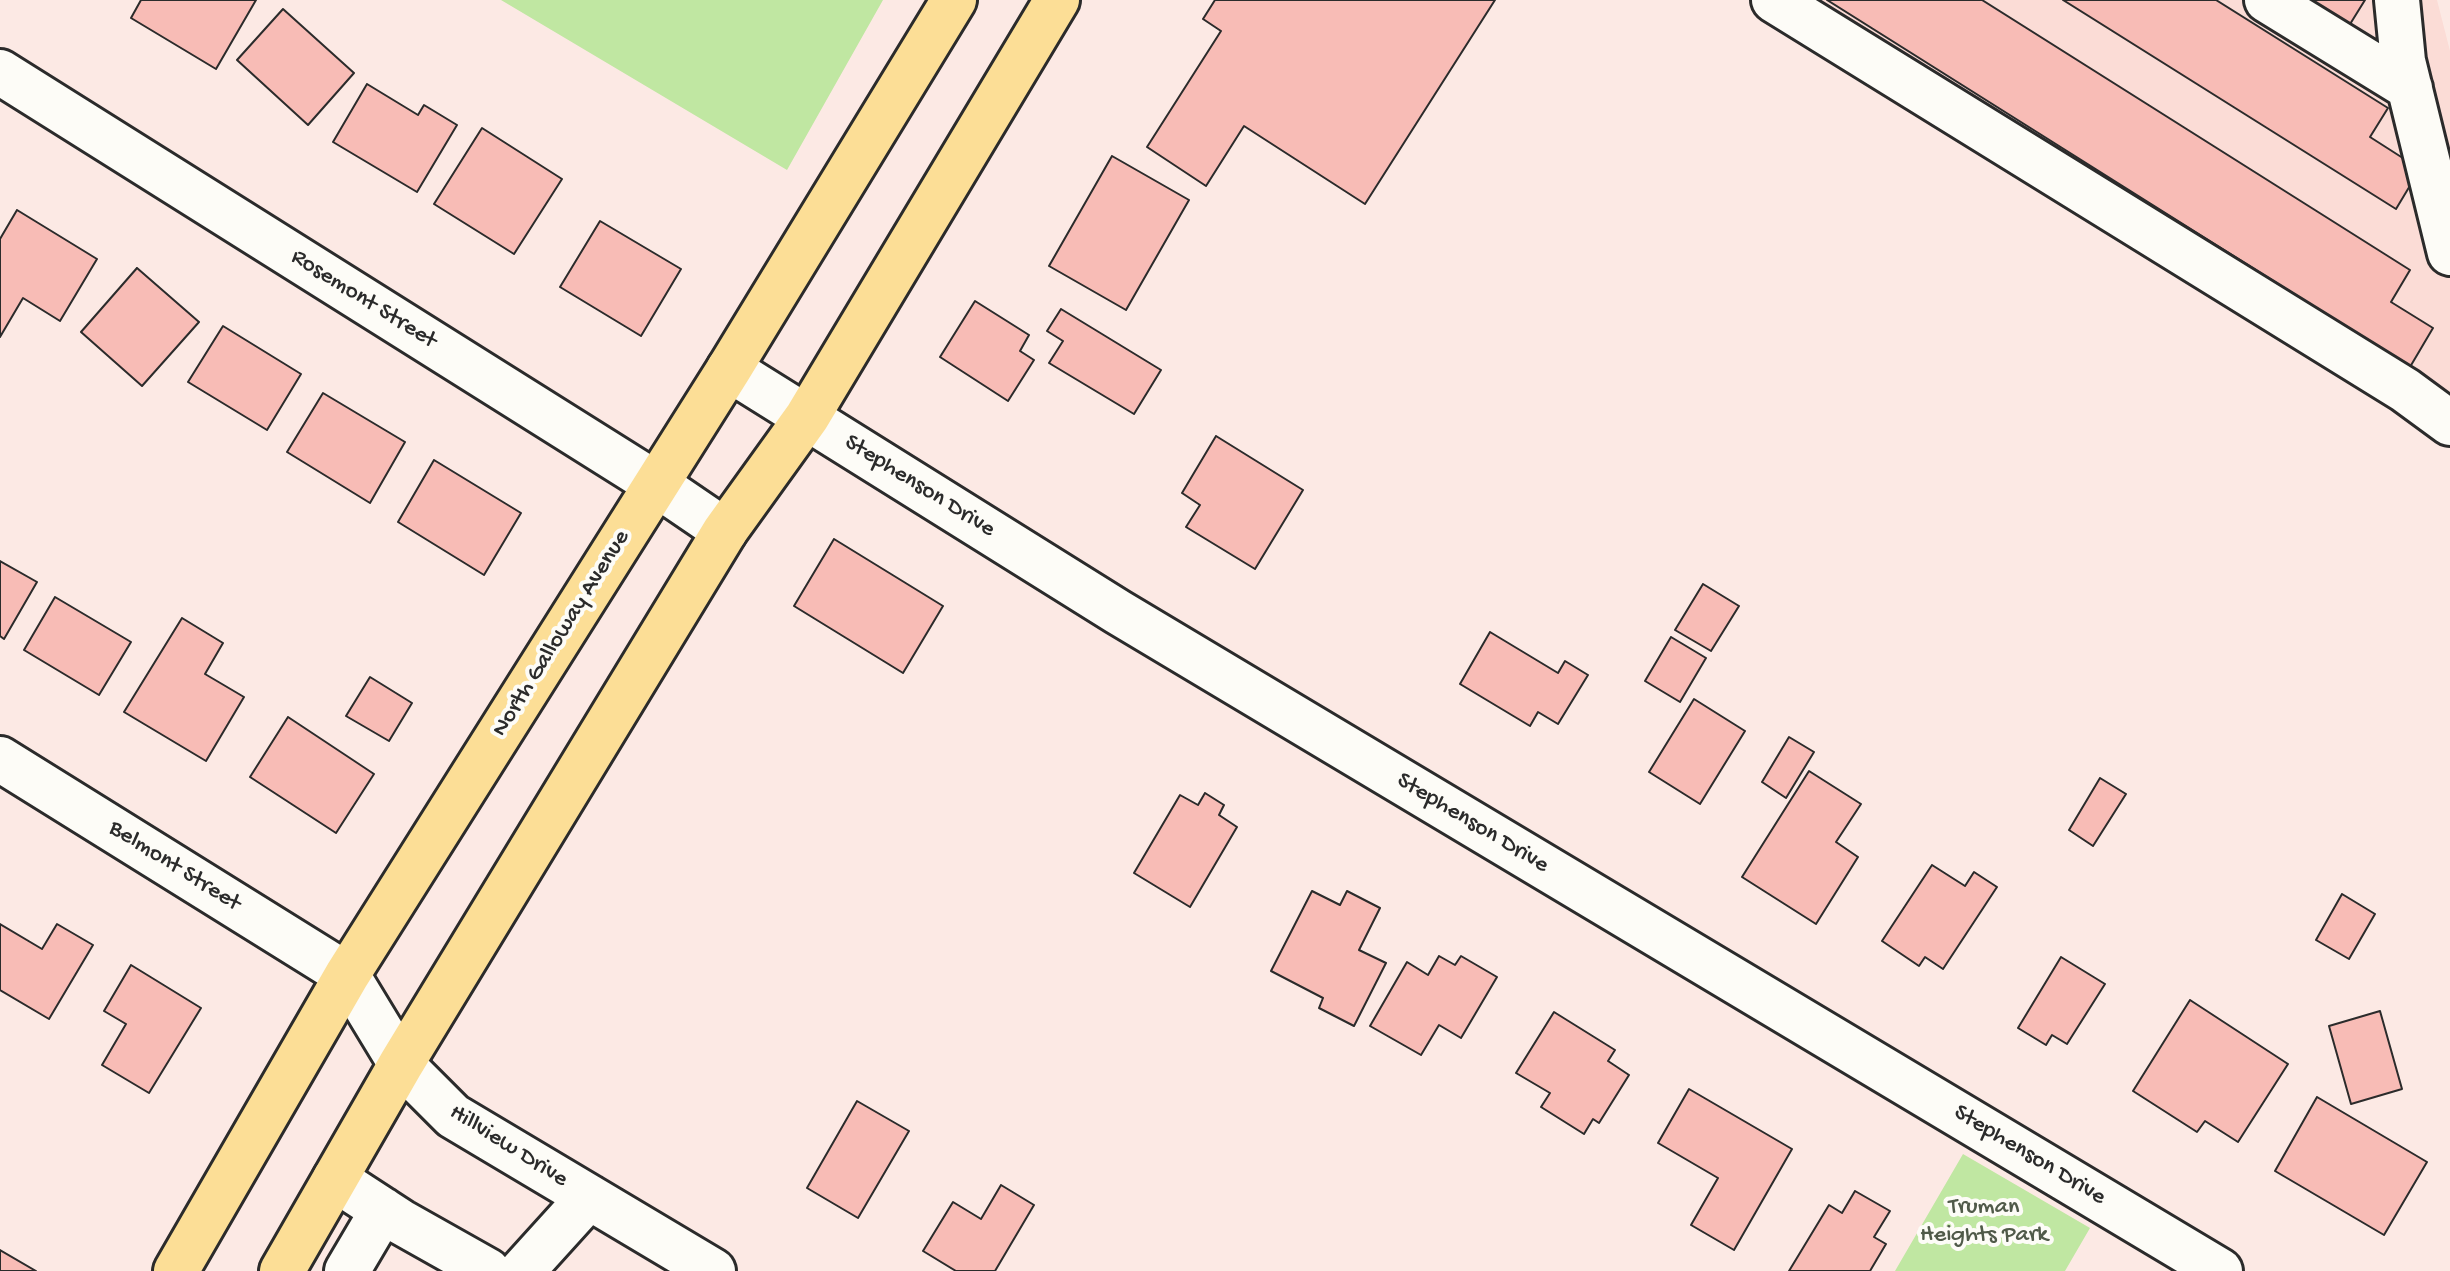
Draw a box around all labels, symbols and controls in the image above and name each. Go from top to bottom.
street label: Rosemont Street [285,244,441,356]
street label: Stephenson Drive [838,429,1000,545]
street label: North Galloway Avenue [487,525,637,743]
street label: Stephenson Drive [1391,767,1553,881]
street label: Belmont Street [103,815,245,919]
street label: Hillview Drive [443,1099,573,1195]
street label: Stephenson Drive [1948,1099,2110,1213]
park label: Truman Heights Park [1920,1194,2048,1250]

